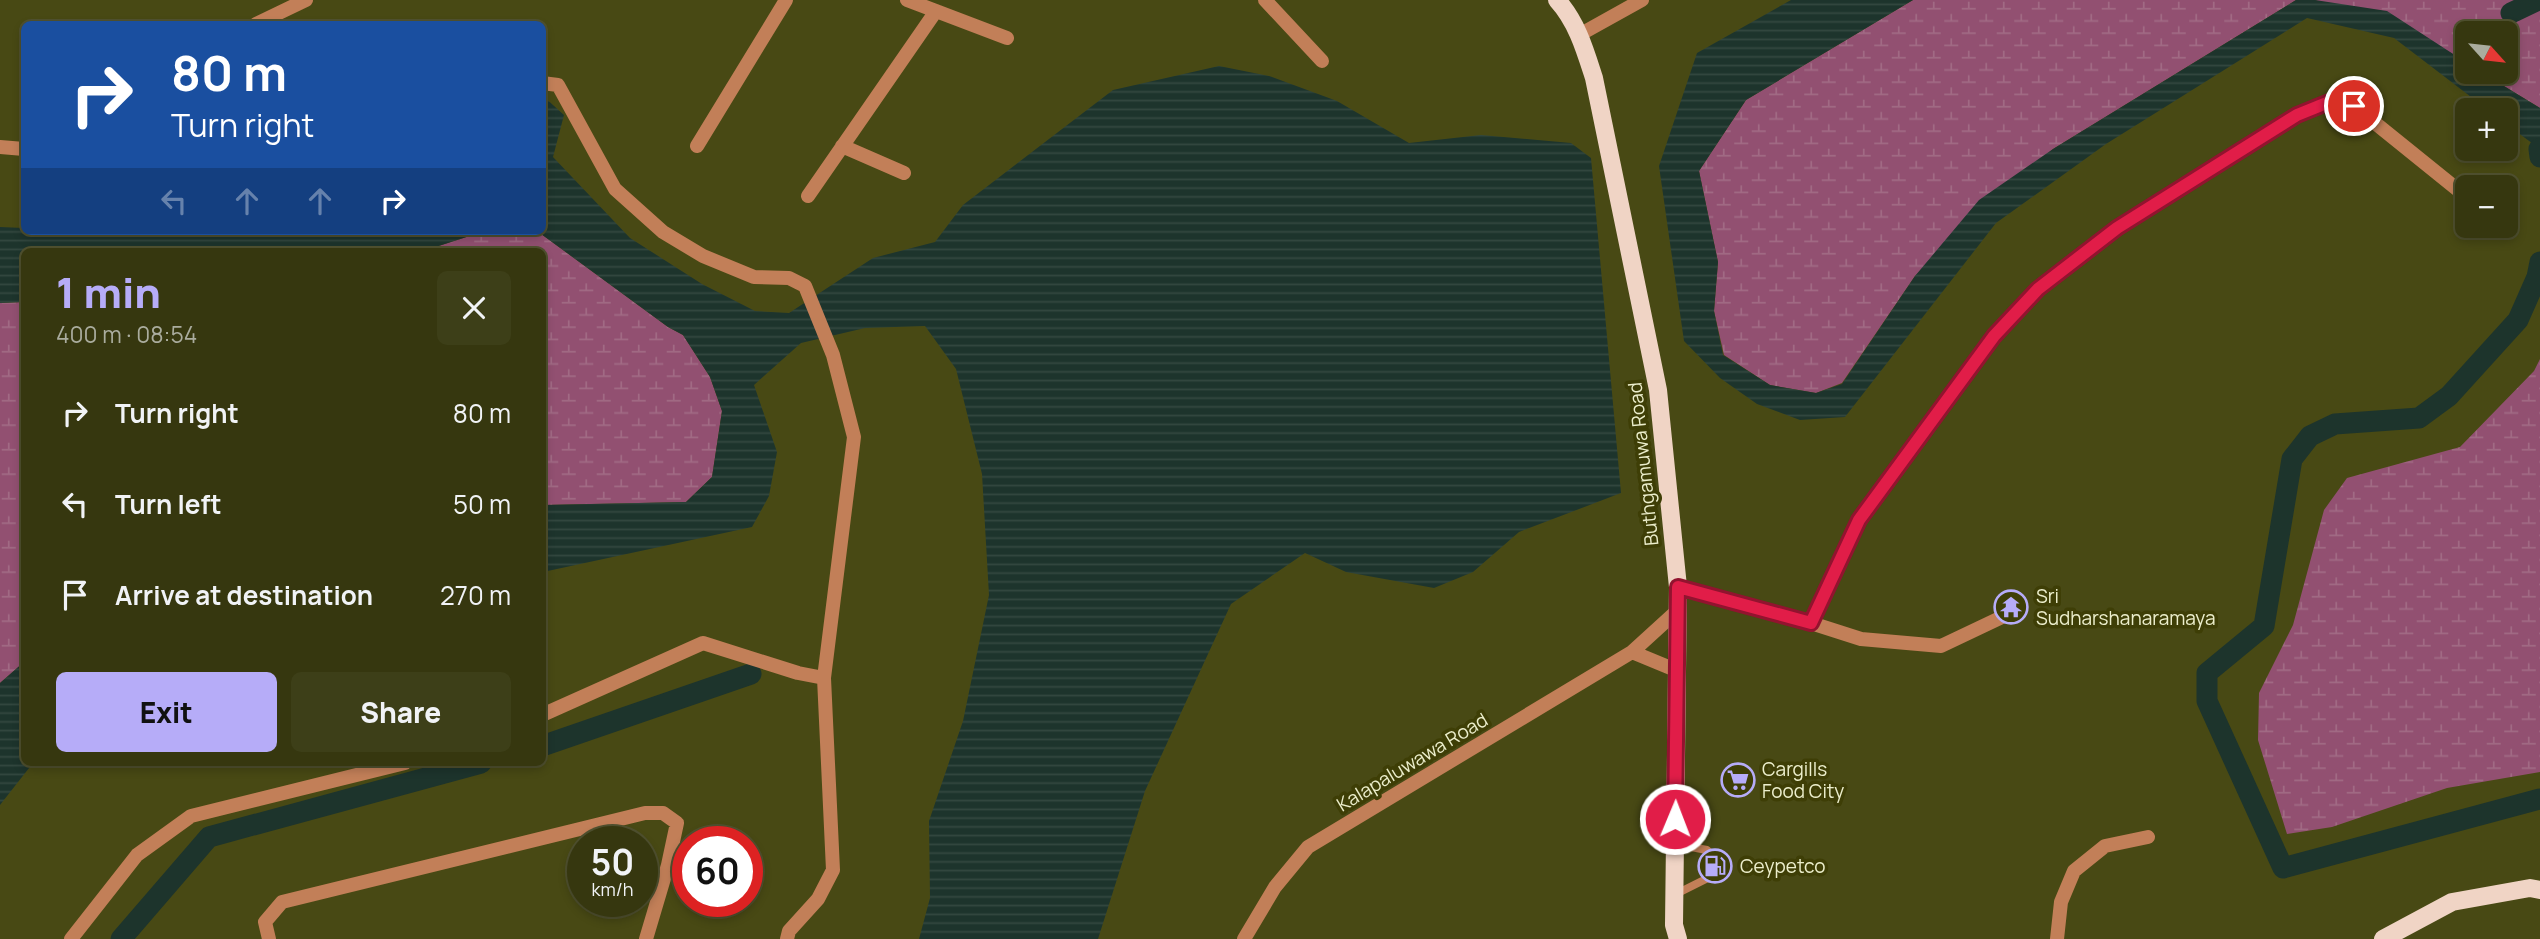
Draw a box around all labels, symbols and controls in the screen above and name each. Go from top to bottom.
north arrow [2455,21,2518,84]
map controls [2455,21,2518,238]
text: 80 m [171,39,287,106]
icon: right [56,49,147,140]
pin [2324,76,2384,136]
icon: arrive [2335,87,2373,125]
button: + [2455,98,2518,161]
text: Turn right [171,103,314,147]
button: − [2455,175,2518,238]
icon: left [155,182,193,220]
icon: ahead [228,182,266,220]
icon: ahead [301,182,339,220]
icon: right [374,182,412,220]
text: 1 min [56,263,161,321]
button: close [437,271,511,345]
text: 400 m · 08:54 [56,318,197,350]
street label: Buthgamuwa Road [1621,381,1665,547]
icon: right [56,394,94,432]
text: Turn right [115,395,239,431]
text: 80 m [453,395,511,431]
icon: left [56,485,94,523]
text: Turn left [115,486,222,522]
text: 50 m [453,486,511,522]
icon: arrive [56,576,94,614]
text: Arrive at destination [115,577,373,613]
text: 270 m [440,577,511,613]
place label: Sri Sudharshanaramaya [2036,583,2216,631]
temple icon: Sri Sudharshanaramaya [1992,588,2030,626]
button: Exit [56,672,277,752]
button: Share [291,672,511,752]
street label: Kalapaluwawa Road [1332,707,1492,817]
place label: Cargills Food City [1762,756,1844,804]
supermarket icon: Cargills Food City [1719,761,1757,799]
position arrow [1638,782,1712,856]
speed limit sign: 60 [672,826,763,917]
text: 50 [591,838,634,886]
fuel station icon: Ceypetco [1696,847,1734,885]
place label: Ceypetco [1740,853,1826,879]
text: km/h [592,877,633,901]

